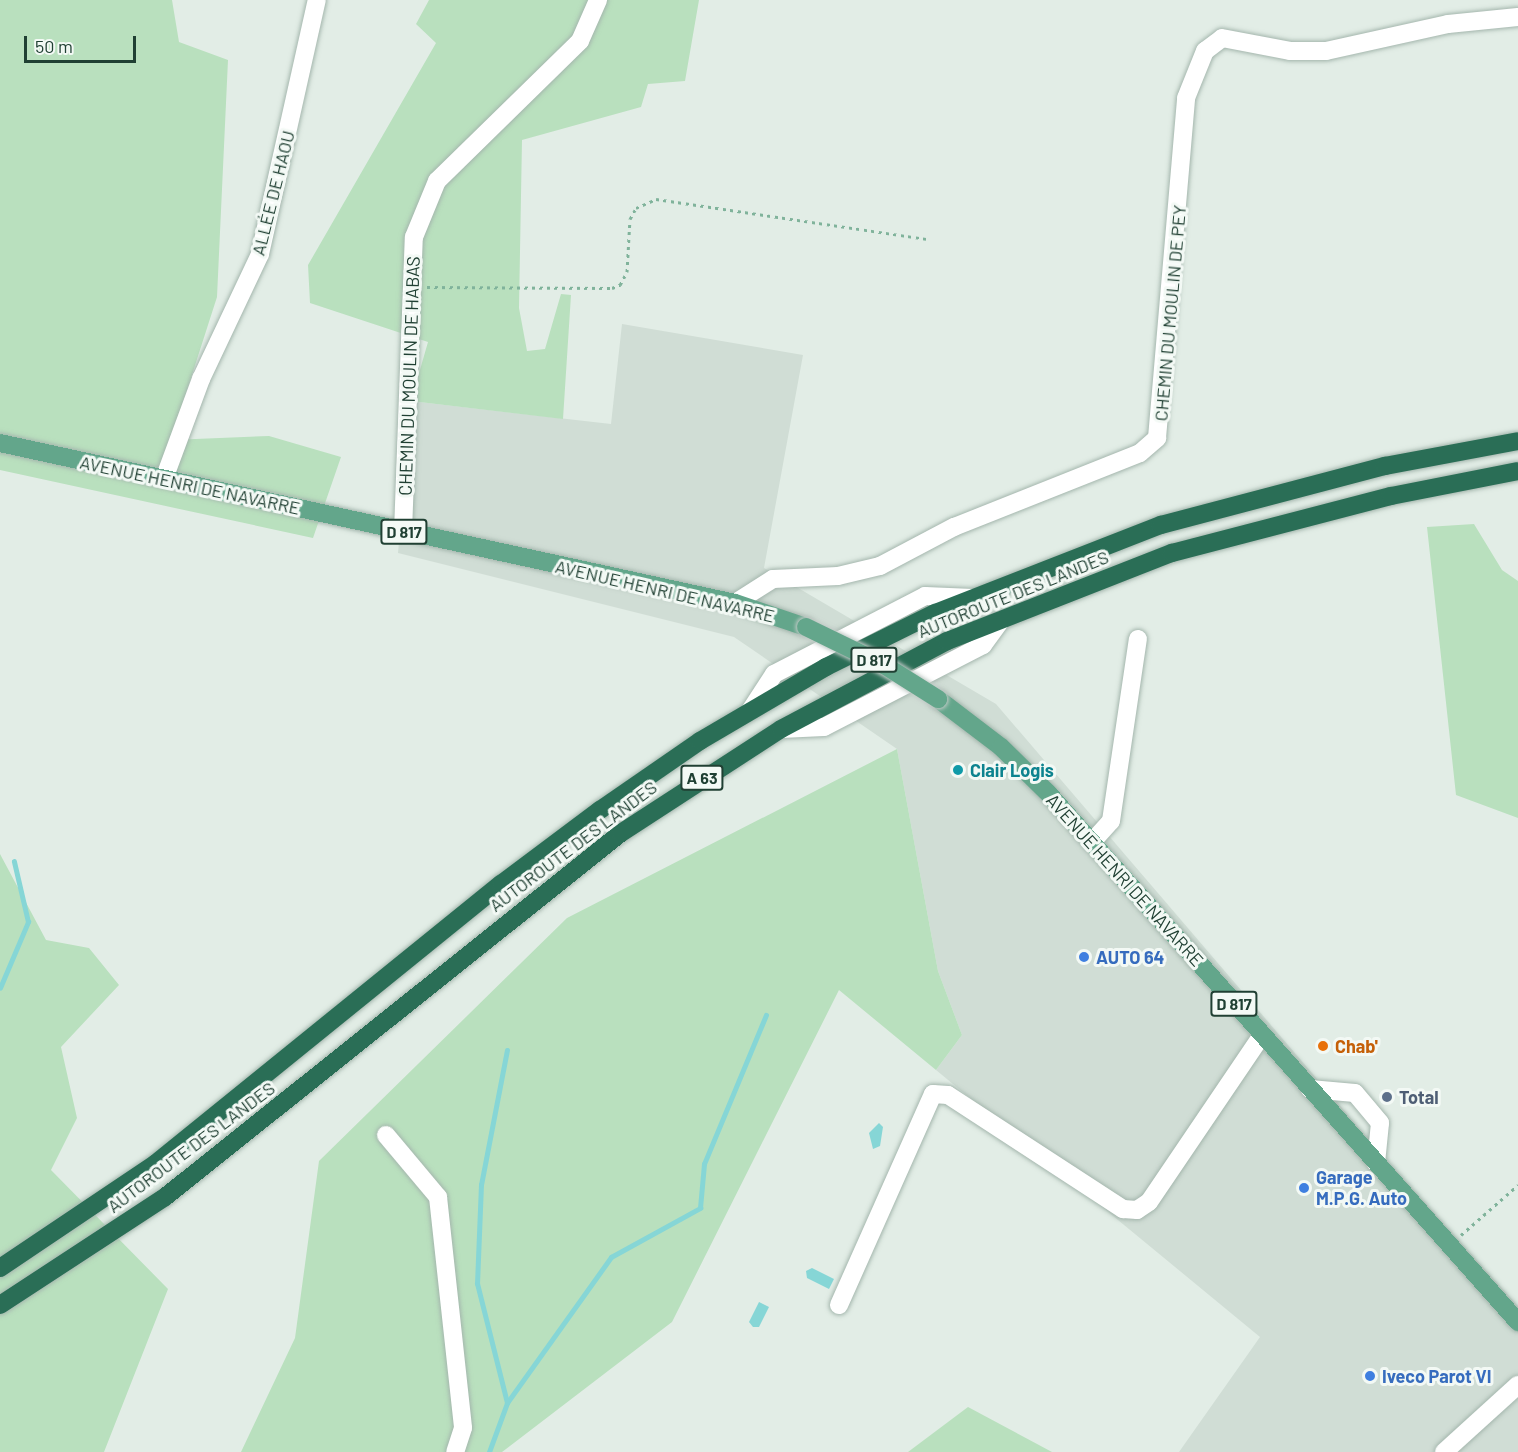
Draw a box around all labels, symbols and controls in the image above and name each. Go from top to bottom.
scale bar [27,24,140,62]
text: 50 m [35,35,73,57]
street label: ALLÉE DE HAOU [247,128,299,258]
street label: CHEMIN DU MOULIN DE PEY [1150,204,1190,422]
street label: CHEMIN DU MOULIN DE HABAS [394,256,424,496]
street label: AVENUE HENRI DE NAVARRE [78,451,302,519]
road number: D 817 [380,519,428,545]
street label: AUTOROUTE DES LANDES [914,546,1112,642]
street label: AVENUE HENRI DE NAVARRE [553,555,777,627]
road number: D 817 [850,647,898,673]
place label: Clair Logis [970,759,1054,781]
marker: Clair Logis [951,763,965,777]
road number: A 63 [680,765,724,791]
street label: AUTOROUTE DES LANDES [485,776,661,916]
street label: AVENUE HENRI DE NAVARRE [1042,789,1208,971]
place label: AUTO 64 [1096,946,1165,968]
marker: AUTO 64 [1077,950,1091,964]
road number: D 817 [1210,991,1258,1017]
place label: Chab' [1335,1035,1378,1057]
marker: Chab' [1316,1039,1330,1053]
street label: AUTOROUTE DES LANDES [103,1077,279,1217]
place label: Total [1399,1086,1439,1108]
marker: Total [1380,1090,1394,1104]
place label: Garage M.P.G. Auto [1316,1167,1407,1210]
marker: Garage M.P.G. Auto [1297,1181,1311,1195]
place label: Iveco Parot VI [1382,1365,1491,1387]
marker: Iveco Parot VI [1363,1369,1377,1383]

